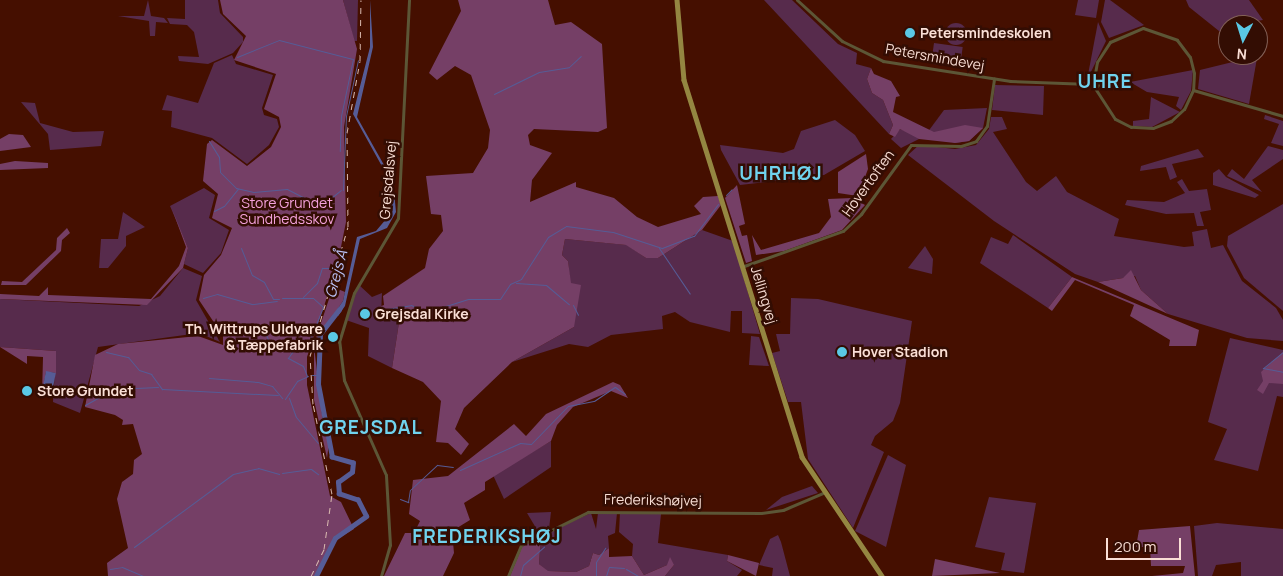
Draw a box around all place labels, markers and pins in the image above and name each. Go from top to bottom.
place label: Petersmindeskolen [920,25,1051,41]
marker: Petersmindeskolen [904,27,916,39]
place label: Grejsdal Kirke [375,306,469,322]
marker: Grejsdal Kirke [359,308,371,320]
place label: Th. Wittrups Uldvare & Tæppefabrik [185,321,323,354]
marker: Th. Wittrups Uldvare & Tæppefabrik [327,331,339,343]
place label: Hover Stadion [852,344,948,360]
marker: Hover Stadion [836,346,848,358]
place label: Store Grundet [37,383,134,399]
marker: Store Grundet [21,385,33,397]

